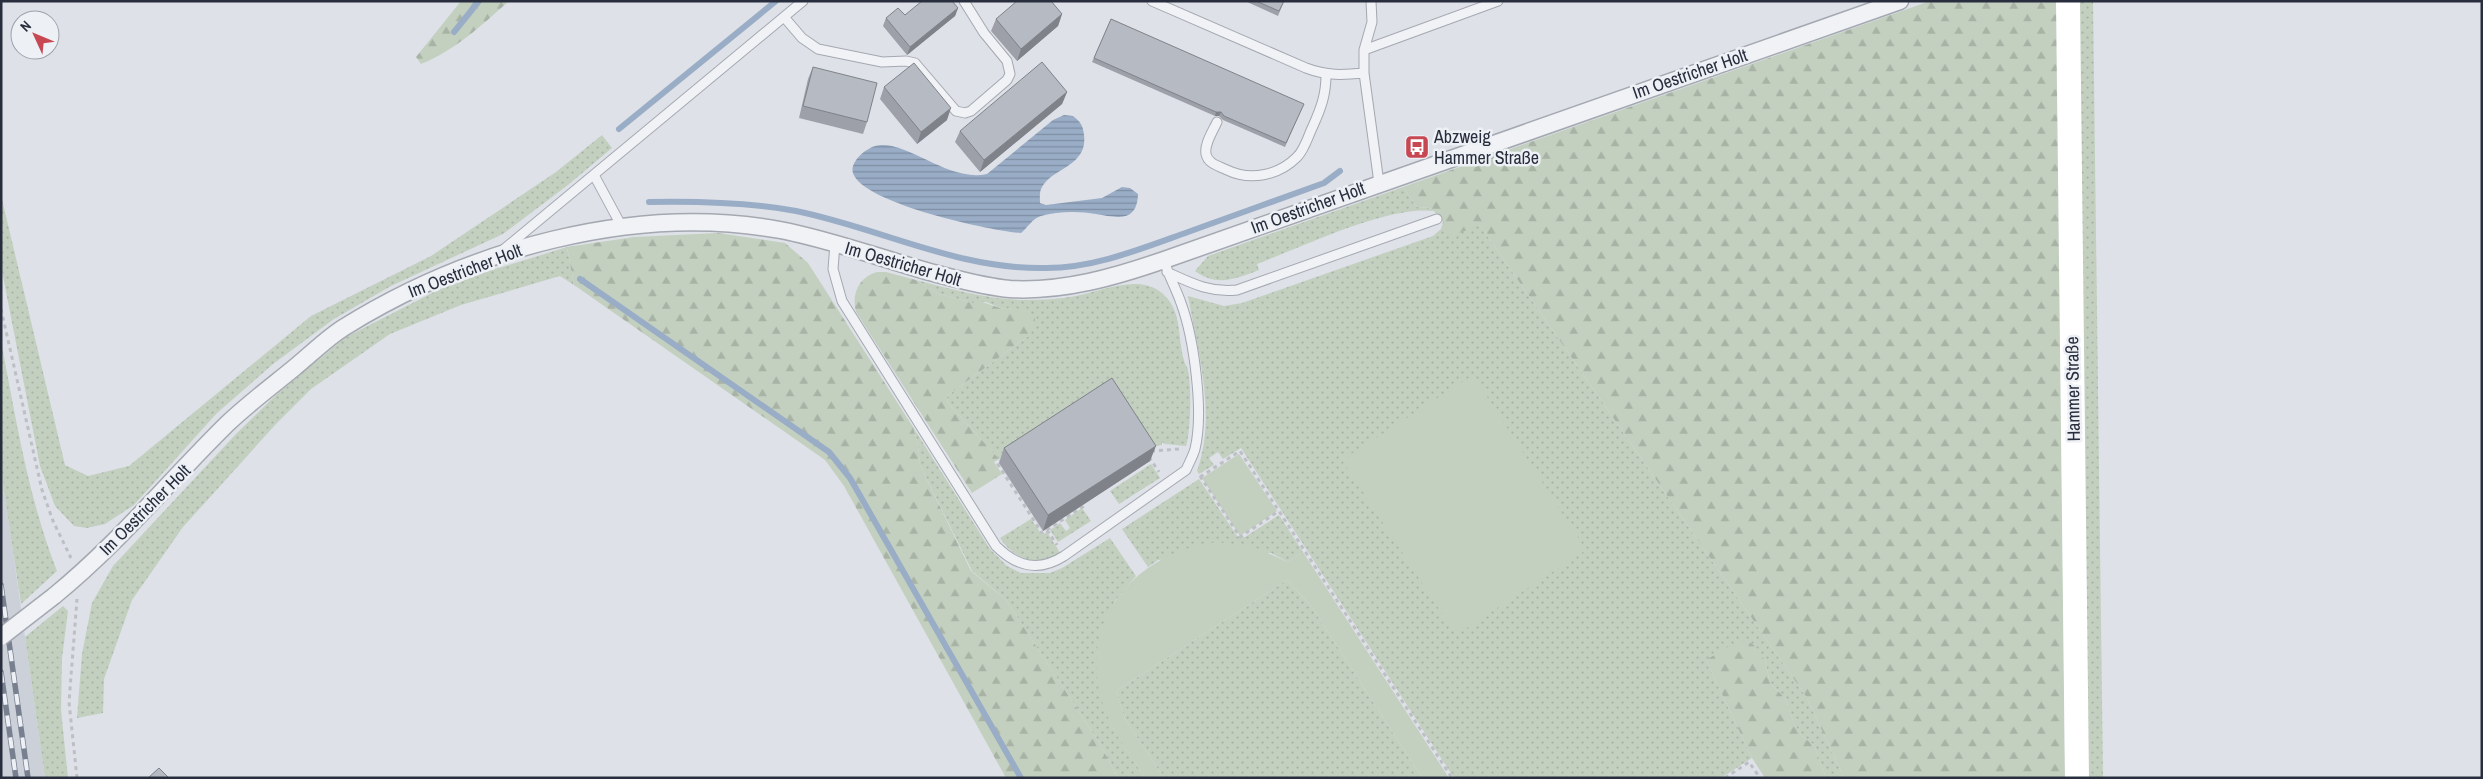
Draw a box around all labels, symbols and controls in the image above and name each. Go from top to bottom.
north arrow [10,10,60,60]
text: N [16,17,35,35]
street label: Im Oestricher Holt [1629,42,1751,105]
place label: Abzweig Hammer Straße [1433,124,1539,170]
bus stop icon: Abzweig Hammer Straße [1404,134,1430,160]
street label: Im Oestricher Holt [1247,175,1368,240]
street label: Im Oestricher Holt [842,235,964,292]
street label: Im Oestricher Holt [404,237,525,304]
street label: Hammer Straße [2059,336,2086,442]
street label: Im Oestricher Holt [93,458,196,561]

